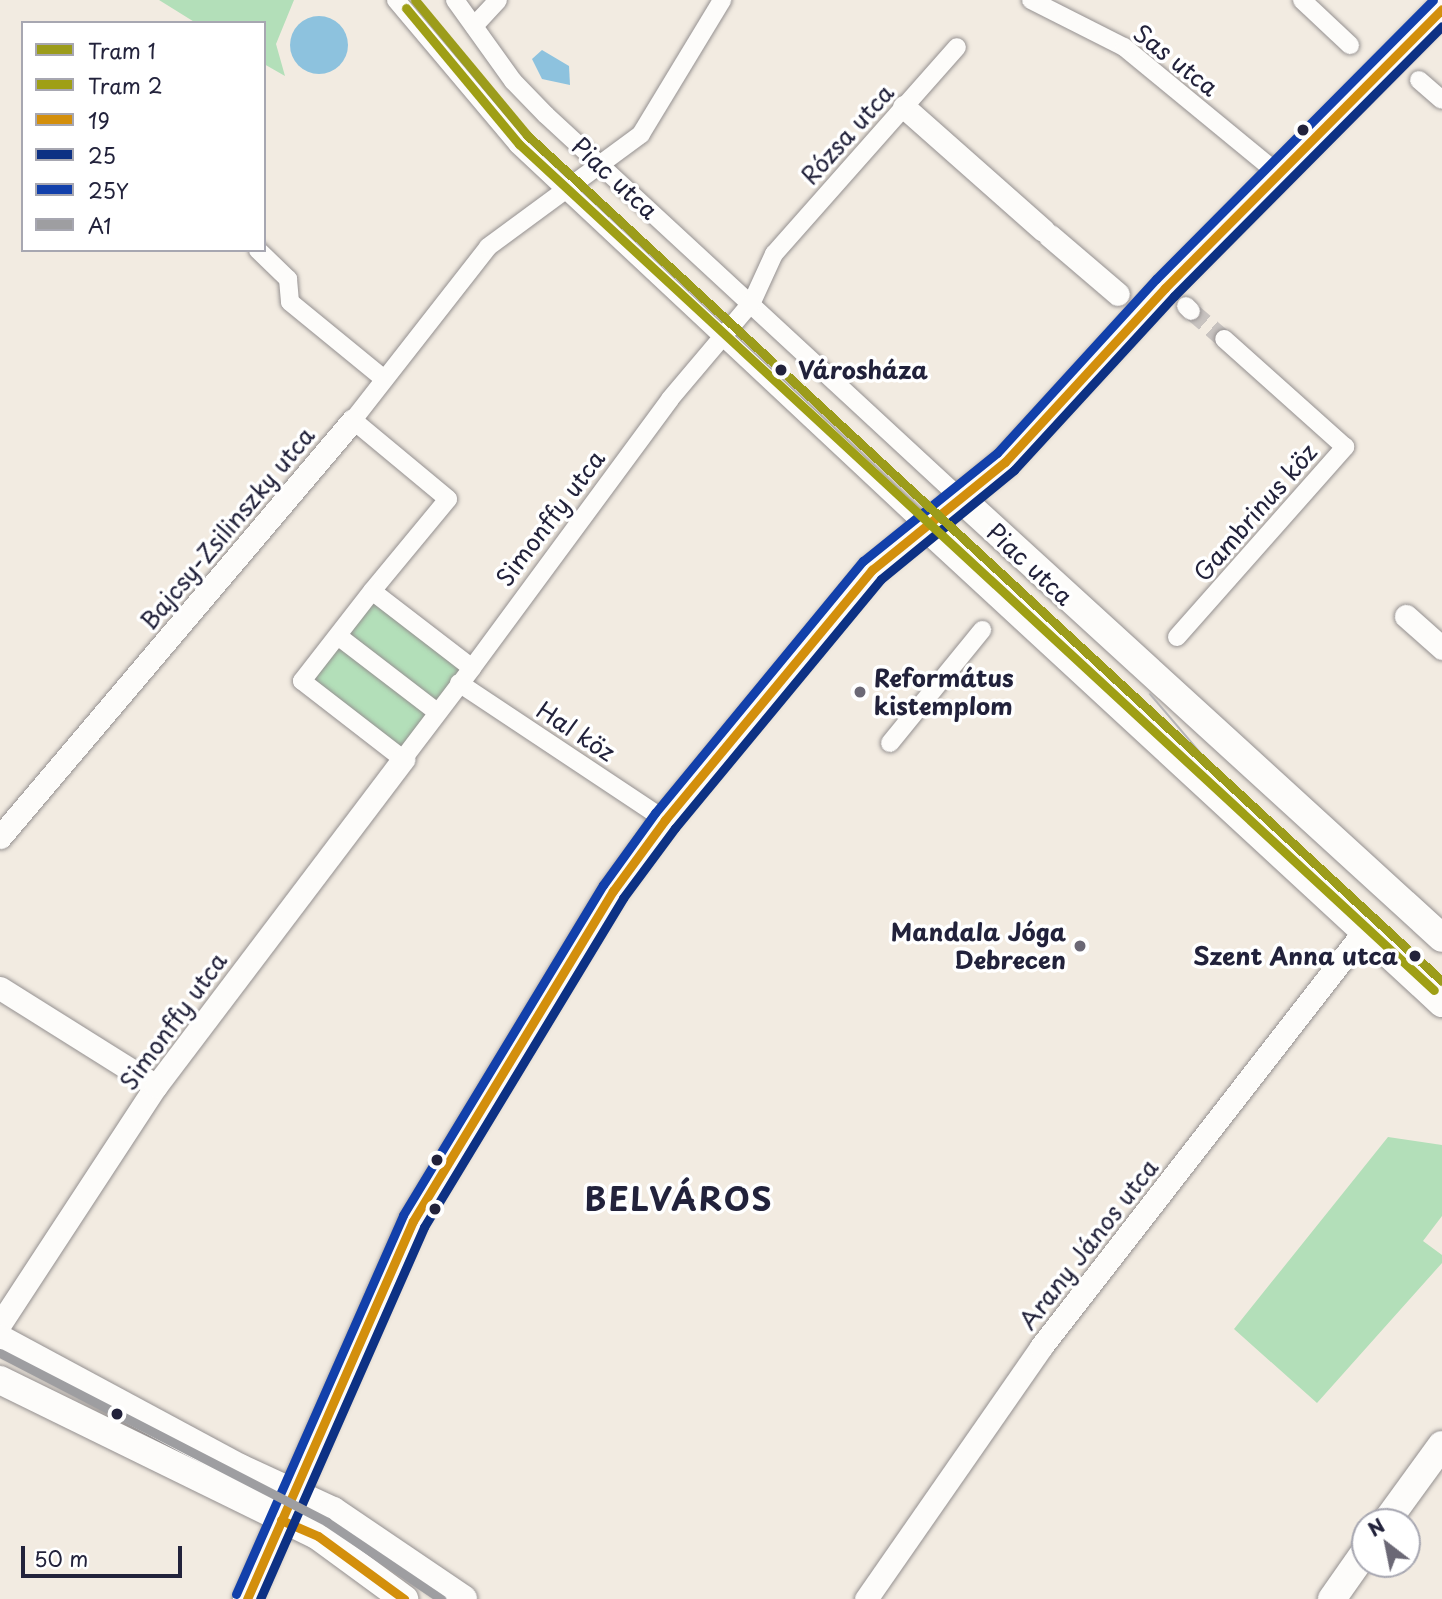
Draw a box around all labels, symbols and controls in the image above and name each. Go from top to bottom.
street label: Sas utca [1128,18,1224,102]
legend [21,21,266,252]
text: Tram 1 [88,34,156,66]
text: Tram 2 [88,69,163,101]
street label: Rózsa utca [795,78,899,190]
text: 19 [88,104,110,136]
unlabelled marker [1296,123,1310,137]
street label: Piac utca [566,131,664,225]
text: 25 [88,139,116,171]
text: 25Y [88,174,129,206]
text: A1 [88,209,111,241]
place label: Városháza [798,356,928,384]
marker: Városháza [770,359,792,381]
street label: Bajcsy-Zsilinszky utca [133,420,321,636]
street label: Gambrinus köz [1188,438,1322,586]
street label: Simonffy utca [489,444,611,592]
street label: Piac utca [981,517,1079,611]
place label: Református kistemplom [874,664,1014,720]
marker: Református kistemplom [852,684,868,700]
street label: Hal köz [532,695,620,767]
place label: Mandala Jóga Debrecen [891,918,1066,974]
marker: Mandala Jóga Debrecen [1072,938,1088,954]
place label: Szent Anna utca [1194,942,1398,970]
marker: Szent Anna utca [1404,945,1426,967]
street label: Simonffy utca [113,946,233,1096]
unlabelled marker [430,1153,444,1167]
street label: Arany János utca [1013,1154,1163,1334]
district label: BELVÁROS [585,1179,773,1217]
unlabelled marker [428,1202,442,1216]
unlabelled marker [110,1407,124,1421]
north arrow [1351,1508,1421,1578]
text: N [1362,1511,1390,1543]
scale bar [24,1532,186,1576]
text: 50 m [34,1542,88,1574]

